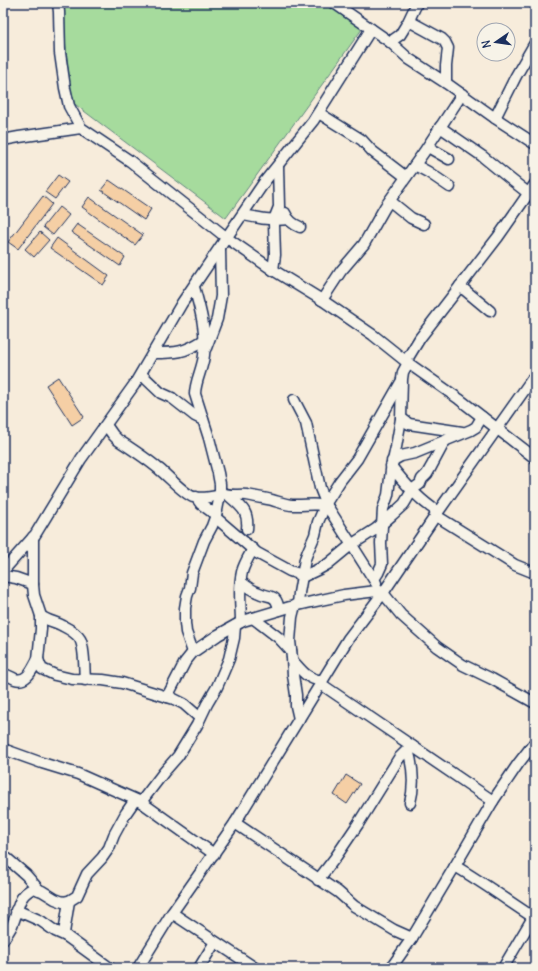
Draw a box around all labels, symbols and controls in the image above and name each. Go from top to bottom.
north arrow [476,22,516,62]
text: N [479,39,494,50]

